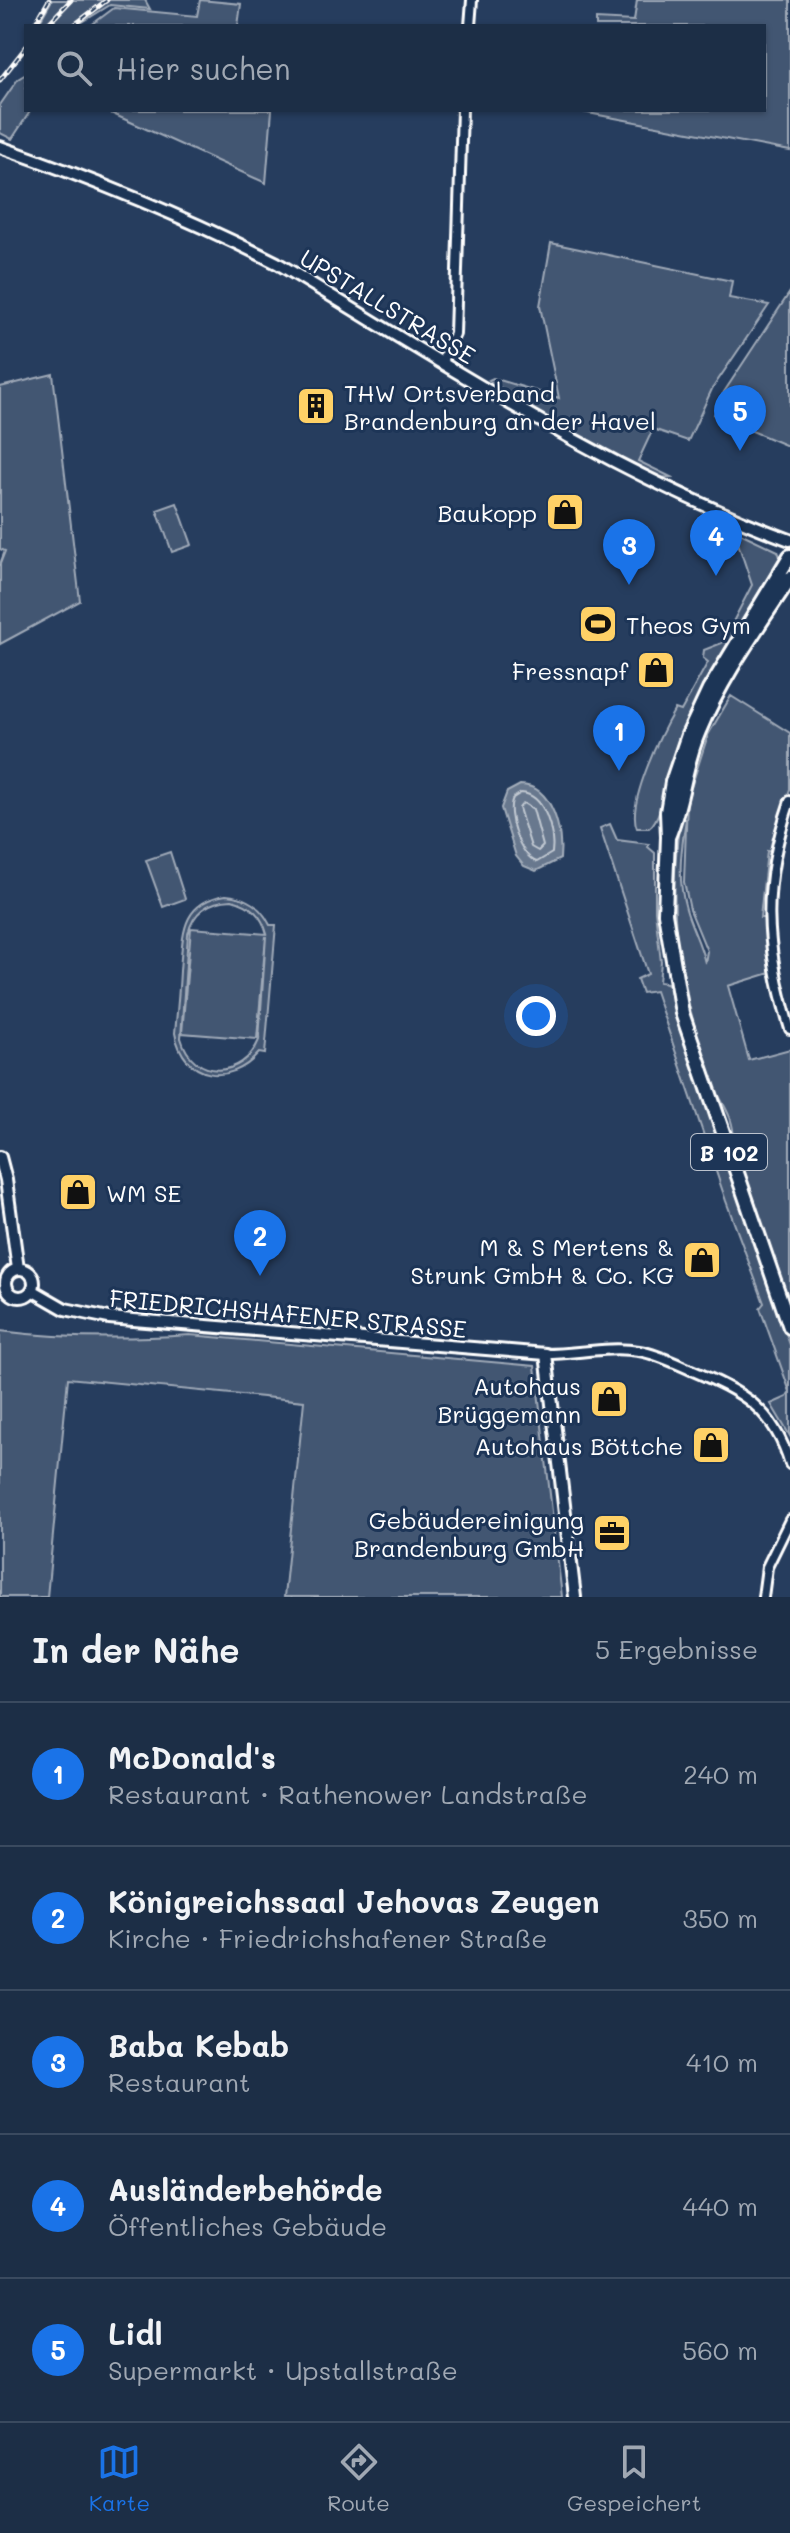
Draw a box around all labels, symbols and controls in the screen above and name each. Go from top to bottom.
search box [24,24,766,112]
icon: search [52,46,96,90]
text: Hier suchen [116,48,291,88]
street label: UPSTALLSTRASSE [295,241,481,371]
place label: THW Ortsverband Brandenburg an der Havel [344,377,656,436]
building icon: THW Ortsverband Brandenburg an der Havel [295,385,337,427]
pin: 5 [714,385,766,451]
shop icon: Baukopp [544,491,586,533]
place label: Baukopp [437,497,537,528]
pin: 4 [690,510,742,576]
pin: 3 [603,519,655,585]
sports icon: Theos Gym [577,603,619,645]
place label: Theos Gym [626,609,751,640]
shop icon: Fressnapf [635,649,677,691]
place label: Fressnapf [512,655,629,686]
pin: 1 [593,705,645,771]
your location [516,996,556,1036]
road number: B 102 [691,1134,767,1170]
shop icon: WM SE [57,1171,99,1213]
place label: WM SE [106,1177,181,1208]
pin: 2 [234,1210,286,1276]
place label: M & S Mertens & Strunk GmbH & Co. KG [411,1231,674,1290]
shop icon: M & S Mertens & Strunk GmbH & Co. KG [681,1239,723,1281]
street label: FRIEDRICHSHAFENER STRASSE [108,1282,468,1344]
place label: Autohaus Brüggemann [438,1370,581,1429]
shop icon: Autohaus Brüggemann [588,1378,630,1420]
shop icon: Autohaus Böttche [690,1424,732,1466]
place label: Autohaus Böttche [475,1430,683,1461]
place label: Gebäudereinigung Brandenburg GmbH [354,1504,584,1563]
office icon: Gebäudereinigung Brandenburg GmbH [591,1512,633,1554]
text: In der Nähe [32,1627,240,1672]
text: 5 Ergebnisse [595,1632,758,1666]
text: McDonald's [108,1737,276,1777]
text: 1 [52,1757,64,1791]
text: 240 m [683,1757,758,1791]
text: Restaurant · Rathenower Landstraße [108,1777,588,1811]
text: Königreichssaal Jehovas Zeugen [108,1881,599,1921]
text: 2 [51,1901,65,1935]
text: 350 m [683,1901,758,1935]
text: Kirche · Friedrichshafener Straße [108,1921,547,1955]
text: Baba Kebab [108,2025,289,2065]
text: 3 [50,2045,66,2079]
text: 410 m [686,2045,758,2079]
text: Restaurant [108,2065,250,2099]
text: Ausländerbehörde [108,2169,383,2209]
text: 4 [50,2189,66,2223]
text: 440 m [682,2189,758,2223]
text: Öffentliches Gebäude [108,2209,387,2243]
text: Lidl [108,2313,163,2353]
text: 5 [50,2333,66,2367]
text: 560 m [682,2333,758,2367]
text: Supermarkt · Upstallstraße [108,2353,458,2387]
tab: Karte [89,2440,150,2517]
tab: Route [327,2440,390,2517]
tab: Gespeichert [567,2440,701,2517]

